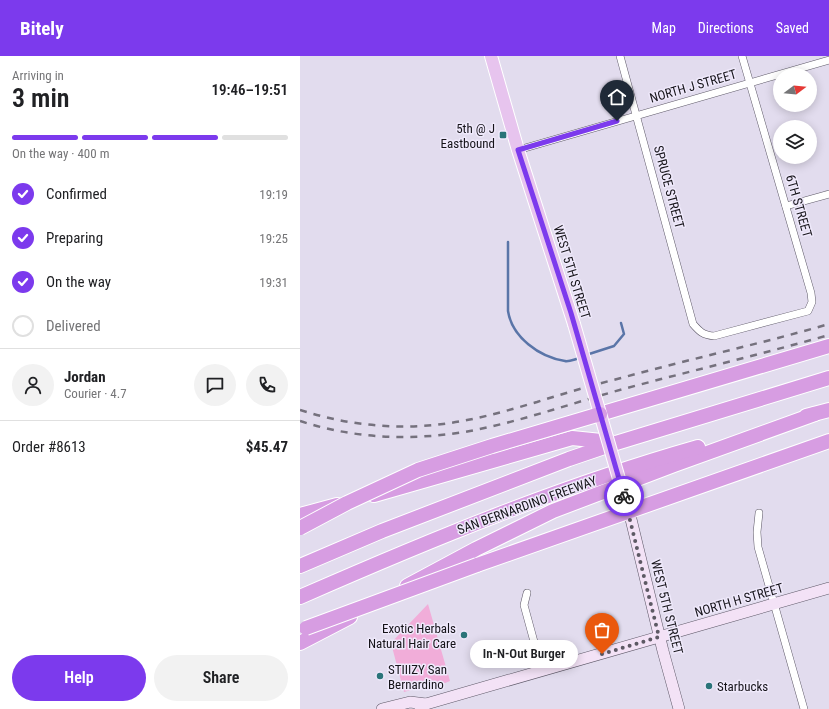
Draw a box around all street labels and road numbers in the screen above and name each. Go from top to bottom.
street label: NORTH J STREET [648,66,738,106]
street label: SPRUCE STREET [651,144,687,230]
street label: 6TH STREET [783,173,815,239]
street label: WEST 5TH STREET [551,223,593,321]
street label: SAN BERNARDINO FREEWAY [455,473,599,537]
street label: WEST 5TH STREET [648,558,686,656]
street label: NORTH H STREET [693,580,785,620]

